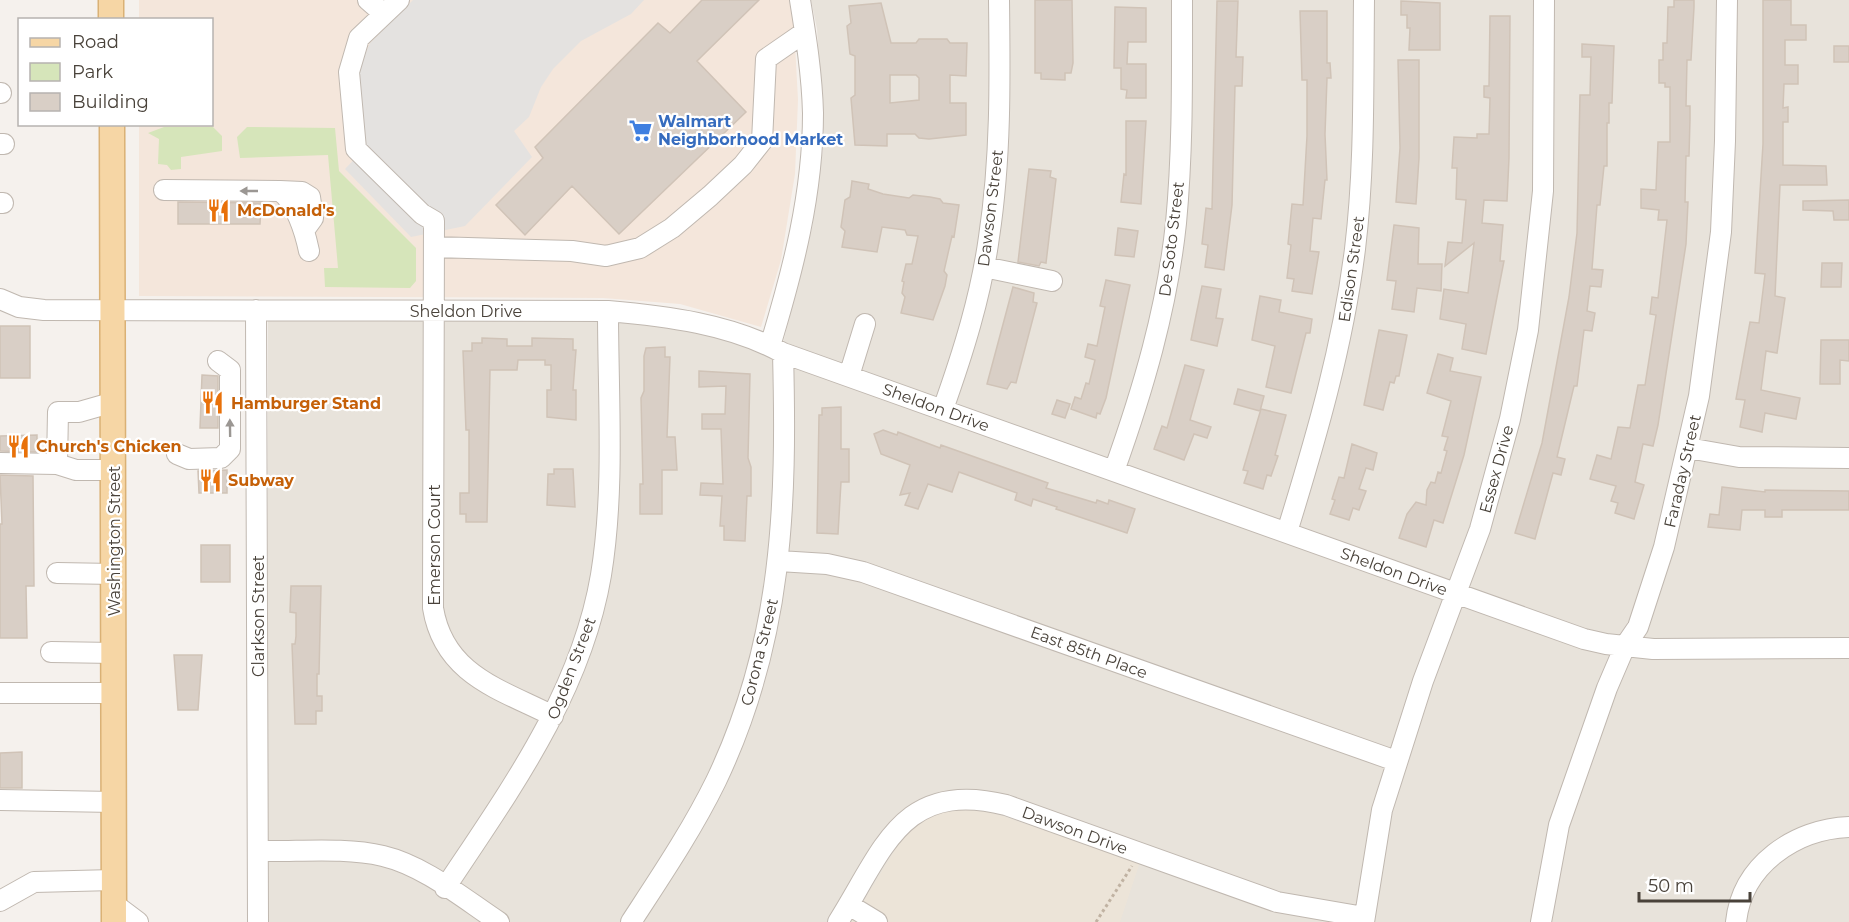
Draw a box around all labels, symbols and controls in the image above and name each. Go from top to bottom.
legend [18,18,213,126]
text: Road [72,31,119,53]
text: Park [72,61,113,83]
text: Building [72,91,149,113]
place label: Walmart Neighborhood Market [658,112,843,149]
supermarket icon: Walmart Neighborhood Market [627,117,653,143]
street label: Dawson Street [974,148,1007,268]
street label: De Soto Street [1155,180,1188,298]
one-way arrow [240,186,259,196]
restaurant icon: McDonald's [206,197,232,223]
place label: McDonald's [237,201,335,220]
street label: Edison Street [1335,214,1368,323]
street label: Sheldon Drive [410,302,522,321]
street label: Sheldon Drive [880,379,992,436]
restaurant icon: Hamburger Stand [200,390,226,416]
place label: Hamburger Stand [231,394,381,413]
street label: Faraday Street [1660,412,1705,530]
one-way arrow [225,418,235,437]
street label: Essex Drive [1476,423,1517,515]
restaurant icon: Church's Chicken [5,433,31,459]
place label: Church's Chicken [36,437,182,456]
street label: Washington Street [105,465,124,616]
restaurant icon: Subway [197,467,223,493]
place label: Subway [228,471,294,490]
street label: Emerson Court [425,484,444,606]
street label: Sheldon Drive [1338,543,1450,600]
street label: Clarkson Street [249,555,268,677]
street label: Corona Street [737,596,782,708]
street label: Ogden Street [543,614,600,722]
street label: East 85th Place [1028,623,1150,682]
street label: Dawson Drive [1019,803,1130,858]
scale bar [1639,865,1750,903]
text: 50 m [1648,875,1694,897]

